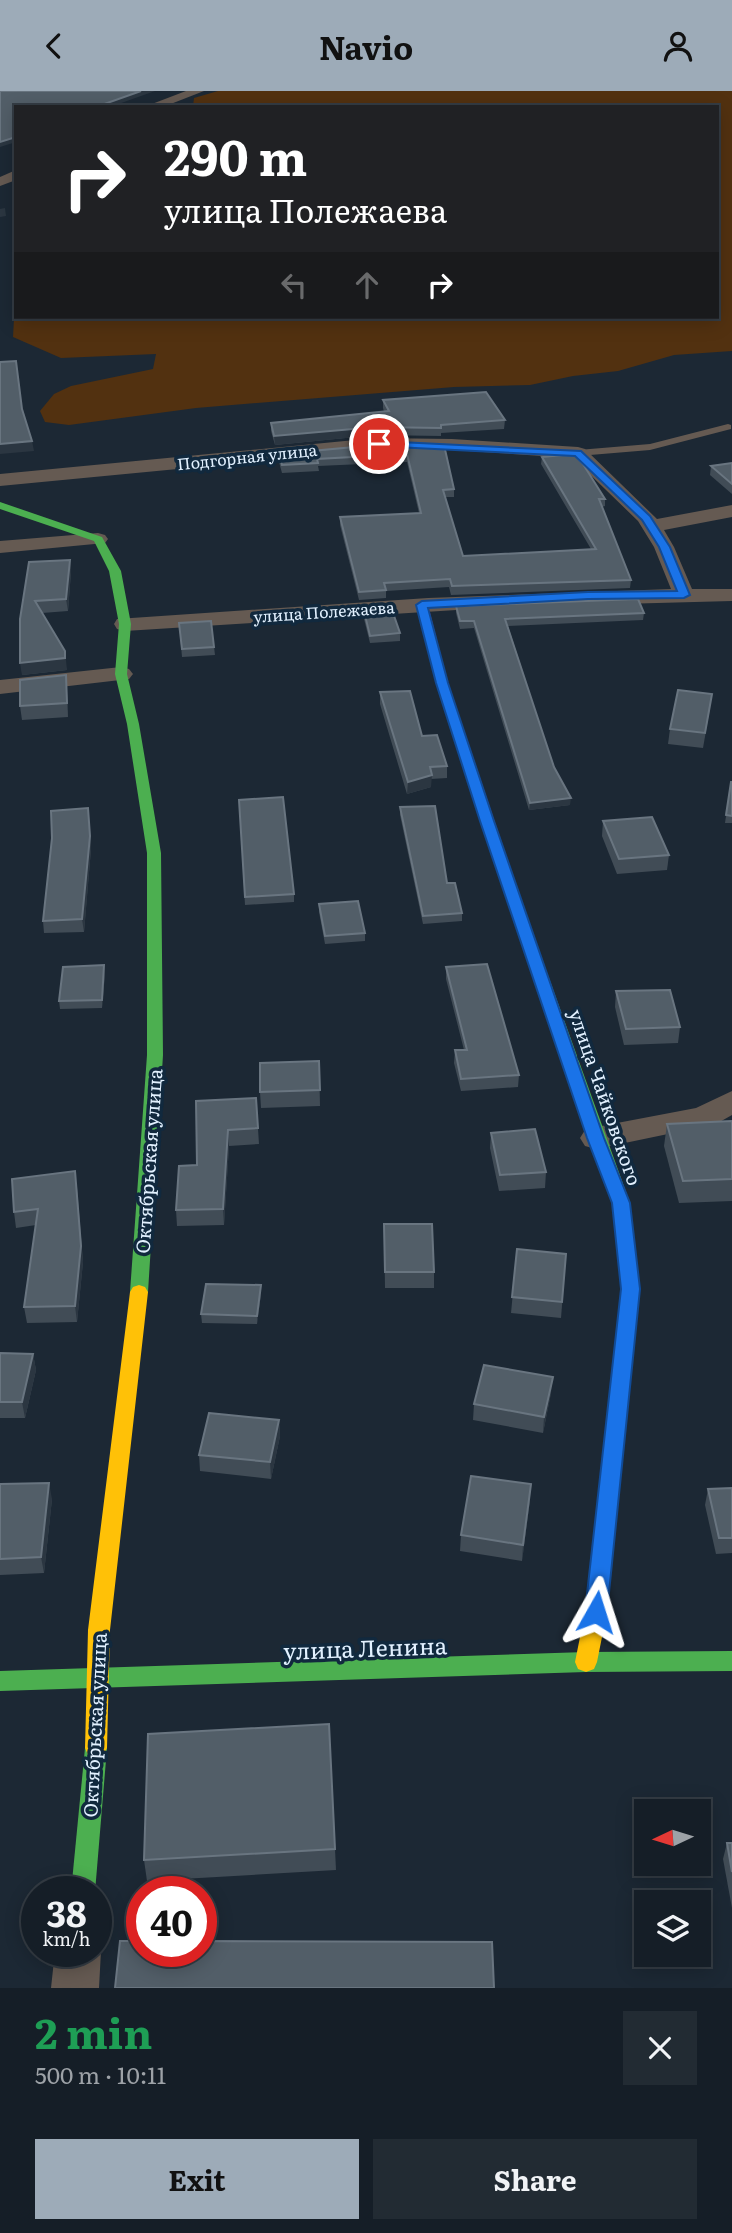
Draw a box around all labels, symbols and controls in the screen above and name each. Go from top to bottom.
text: Navio [319,22,413,70]
icon: back [35,27,73,65]
icon: person [659,27,697,65]
text: 290 m [164,118,307,191]
icon: right [49,133,140,224]
text: улица Полежаева [164,185,447,233]
icon: left [275,266,313,304]
icon: ahead [348,266,386,304]
icon: right [421,266,459,304]
pin [349,414,409,474]
icon: arrive [360,425,398,463]
street label: Подгорная улица [176,437,319,475]
street label: улица Полежаева [253,594,396,628]
street label: улица Чайковского [563,1005,649,1189]
street label: Октябрьская улица [128,1067,168,1254]
position arrow [559,1575,633,1649]
street label: улица Ленина [282,1627,448,1667]
street label: Октябрьская улица [75,1631,113,1818]
north arrow [634,1799,710,1876]
map controls [634,1799,711,1967]
speed limit sign: 40 [126,1876,217,1967]
text: 38 [46,1886,87,1938]
button: layers [634,1890,711,1967]
text: km/h [43,1925,90,1952]
text: 2 min [35,2000,152,2062]
button: close [623,2011,697,2085]
text: 500 m · 10:11 [35,2057,166,2091]
button: Exit [35,2139,359,2219]
button: Share [373,2139,697,2219]

